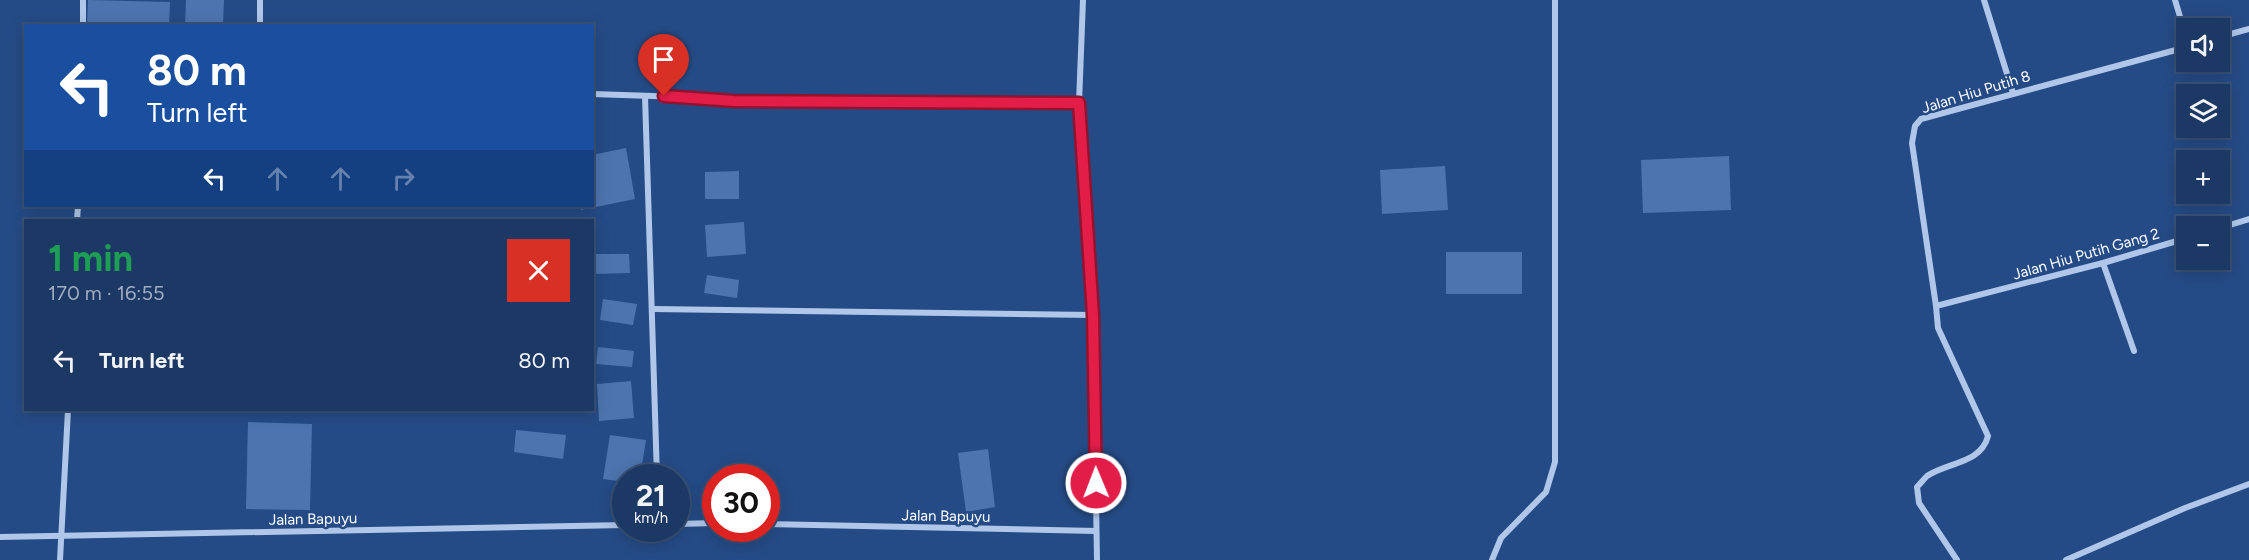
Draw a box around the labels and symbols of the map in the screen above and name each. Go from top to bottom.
pin [638,34,689,96]
street label: Jalan Hiu Putih 8 [1920,67,2032,117]
street label: Jalan Hiu Putih Gang 2 [2011,224,2161,284]
position arrow [1064,451,1128,515]
speed limit sign: 30 [702,464,780,542]
street label: Jalan Bapuyu [901,506,991,526]
street label: Jalan Bapuyu [268,509,358,529]

